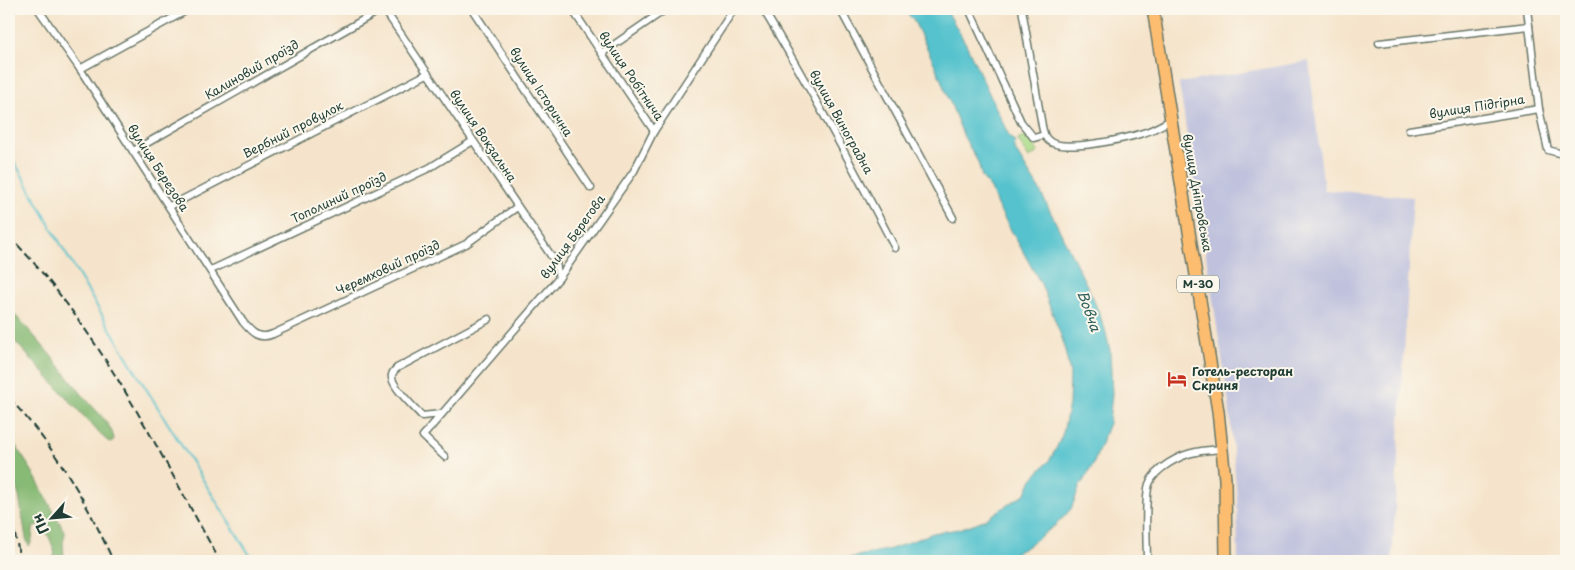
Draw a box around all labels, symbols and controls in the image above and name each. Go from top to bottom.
street label: вулиця Робітнича [595,27,669,124]
street label: Калиновий проїзд [201,35,302,103]
street label: вулиця Історична [506,43,578,140]
street label: вулиця Виноградна [806,66,878,177]
street label: вулиця Вокзальна [446,85,522,186]
street label: вулиця Підгірна [1428,90,1526,122]
street label: Вербний провулок [239,96,347,162]
street label: вулиця Березова [124,120,194,215]
street label: вулиця Дніпровська [1179,132,1217,254]
street label: Тополиний проїзд [288,167,389,227]
street label: вулиця Берегова [535,190,609,282]
street label: Черемховий проїзд [333,235,443,299]
road number: М-30 [1177,276,1219,292]
water label: Вовча [1072,287,1107,335]
place label: Готель-ресторан Скриня [1192,362,1293,394]
hotel icon: Готель-ресторан Скриня [1166,368,1188,390]
north arrow [28,492,78,542]
text: Пн [26,510,54,538]

